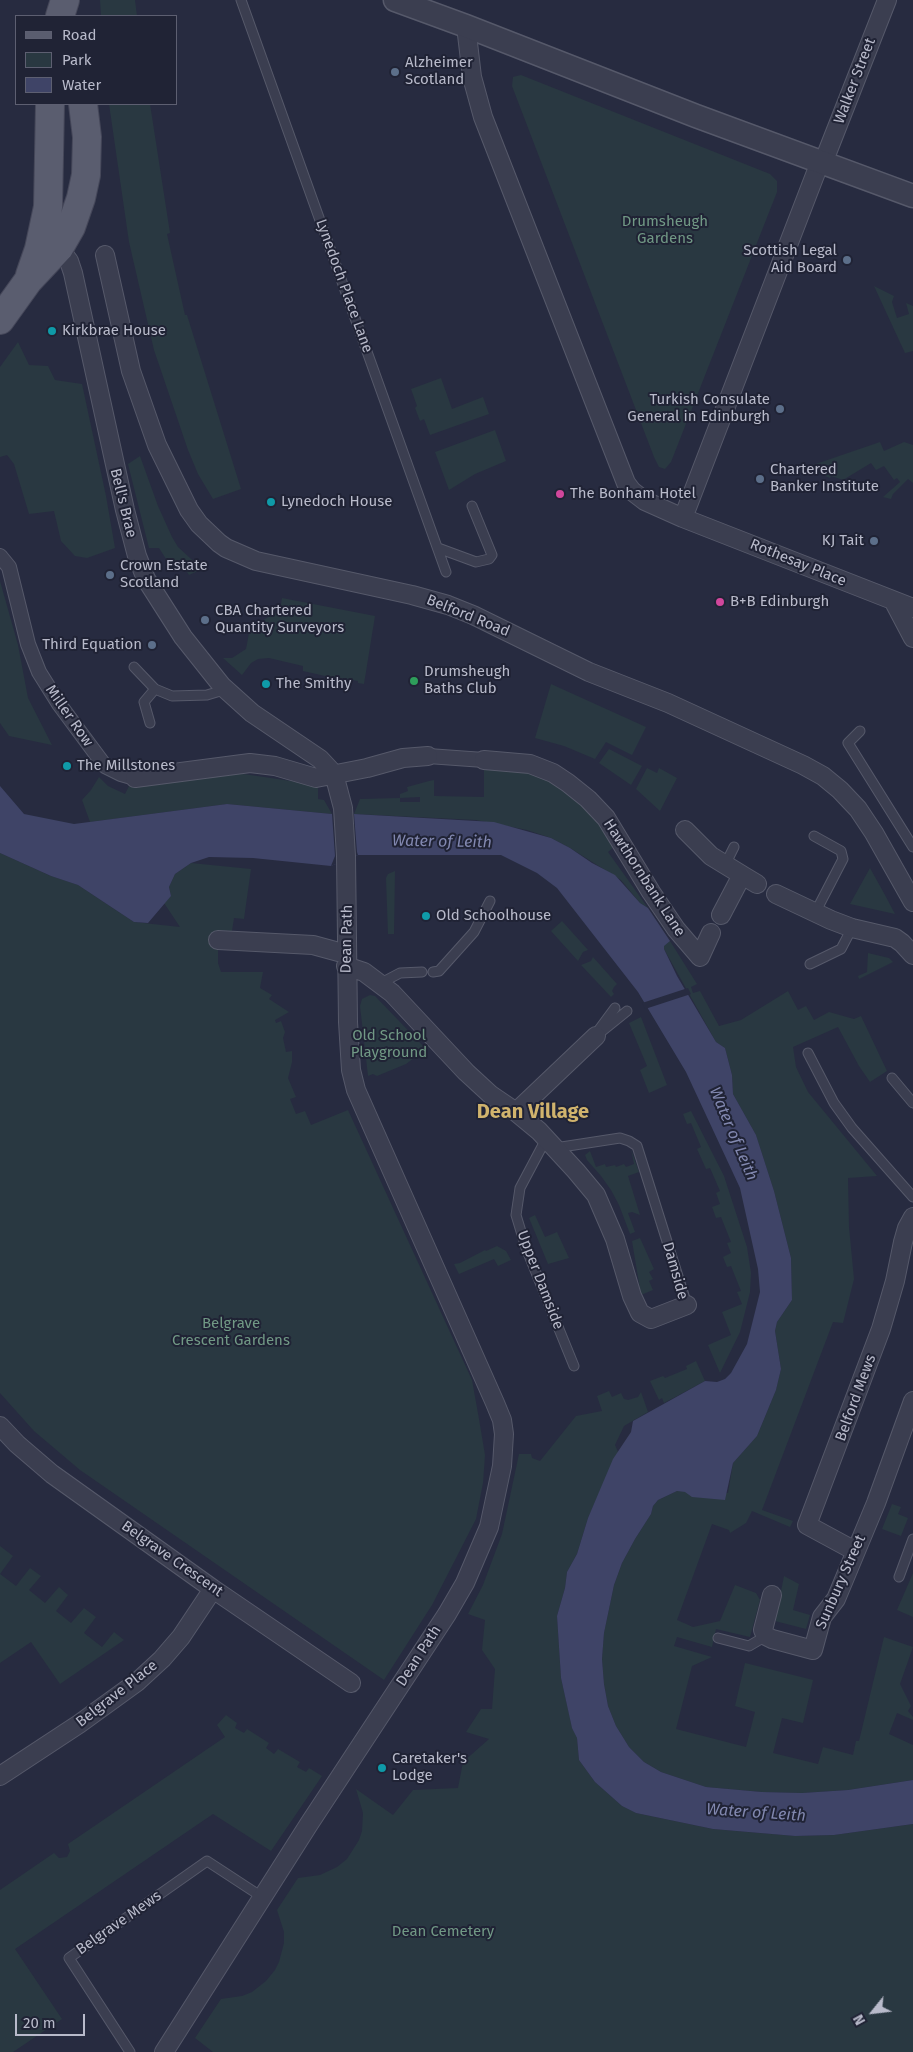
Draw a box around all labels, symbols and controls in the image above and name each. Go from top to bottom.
legend [15,15,178,105]
text: Road [62,26,97,44]
street label: Walker Street [830,36,880,126]
text: Park [62,51,92,69]
place label: Alzheimer Scotland [405,54,473,89]
marker: Alzheimer Scotland [389,66,401,78]
text: Water [62,76,101,94]
park label: Drumsheugh Gardens [622,213,708,248]
street label: Lynedoch Place Lane [311,217,377,355]
place label: Scottish Legal Aid Board [743,242,837,277]
marker: Scottish Legal Aid Board [841,254,853,266]
place label: Kirkbrae House [62,322,166,340]
marker: Kirkbrae House [46,325,58,337]
place label: Turkish Consulate General in Edinburgh [627,391,770,426]
marker: Turkish Consulate General in Edinburgh [774,403,786,415]
place label: Chartered Banker Institute [770,461,879,496]
street label: Bell's Brae [106,467,140,539]
marker: Chartered Banker Institute [754,473,766,485]
place label: The Bonham Hotel [570,485,696,503]
marker: The Bonham Hotel [554,488,566,500]
place label: Lynedoch House [281,493,392,511]
marker: Lynedoch House [265,496,277,508]
place label: KJ Tait [822,532,864,550]
marker: KJ Tait [868,535,880,547]
street label: Rothesay Place [747,536,849,590]
place label: Crown Estate Scotland [120,557,208,592]
marker: Crown Estate Scotland [104,569,116,581]
street label: Belford Road [424,591,512,641]
place label: B+B Edinburgh [730,593,829,611]
marker: B+B Edinburgh [714,596,726,608]
place label: CBA Chartered Quantity Surveyors [215,602,344,637]
marker: CBA Chartered Quantity Surveyors [199,614,211,626]
place label: Third Equation [42,636,142,654]
marker: Third Equation [146,639,158,651]
place label: Drumsheugh Baths Club [424,663,510,698]
place label: The Smithy [276,675,351,693]
marker: Drumsheugh Baths Club [408,675,420,687]
marker: The Smithy [260,678,272,690]
street label: Miller Row [41,682,97,750]
place label: The Millstones [77,757,175,775]
marker: The Millstones [61,760,73,772]
street label: Hawthornbank Lane [599,816,689,940]
water label: Water of Leith [392,832,492,852]
street label: Dean Path [337,904,357,974]
place label: Old Schoolhouse [436,907,551,925]
marker: Old Schoolhouse [420,910,432,922]
park label: Old School Playground [351,1027,427,1062]
water label: Water of Leith [705,1084,761,1184]
district label: Dean Village [477,1100,589,1124]
street label: Upper Damside [513,1228,567,1332]
street label: Damside [658,1240,692,1302]
park label: Belgrave Crescent Gardens [172,1315,290,1350]
street label: Belford Mews [832,1352,880,1444]
street label: Belgrave Crescent [118,1517,226,1601]
street label: Sunbury Street [812,1532,870,1632]
street label: Dean Path [393,1622,445,1690]
street label: Belgrave Place [73,1657,161,1731]
place label: Caretaker's Lodge [392,1750,467,1785]
marker: Caretaker's Lodge [376,1762,388,1774]
water label: Water of Leith [706,1800,806,1826]
street label: Belgrave Mews [73,1887,165,1959]
park label: Dean Cemetery [392,1923,494,1941]
north arrow [848,1987,898,2037]
scale bar [18,2004,88,2036]
text: N [850,2011,869,2028]
text: 20 m [23,2014,56,2032]

